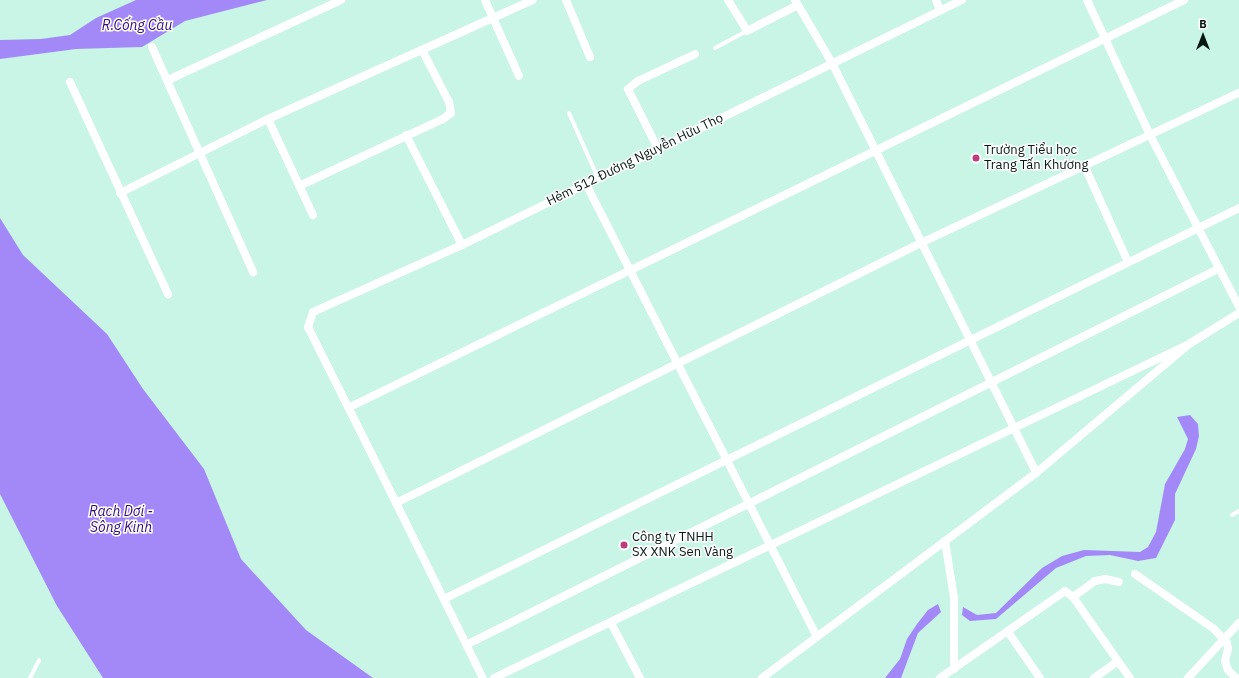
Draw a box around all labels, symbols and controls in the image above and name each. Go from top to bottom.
north arrow [1183,16,1223,56]
water label: R.Cống Cầu [102,17,172,33]
text: B [1199,17,1207,31]
street label: Hẻm 512 Đường Nguyễn Hữu Thọ [544,110,726,210]
place label: Trường Tiểu học Trang Tấn Khương [984,143,1088,174]
marker: Trường Tiểu học Trang Tấn Khương [971,153,981,163]
water label: Rạch Dơi - Sông Kinh [89,503,153,536]
place label: Công ty TNHH SX XNK Sen Vàng [632,530,733,561]
marker: Công ty TNHH SX XNK Sen Vàng [619,540,629,550]

